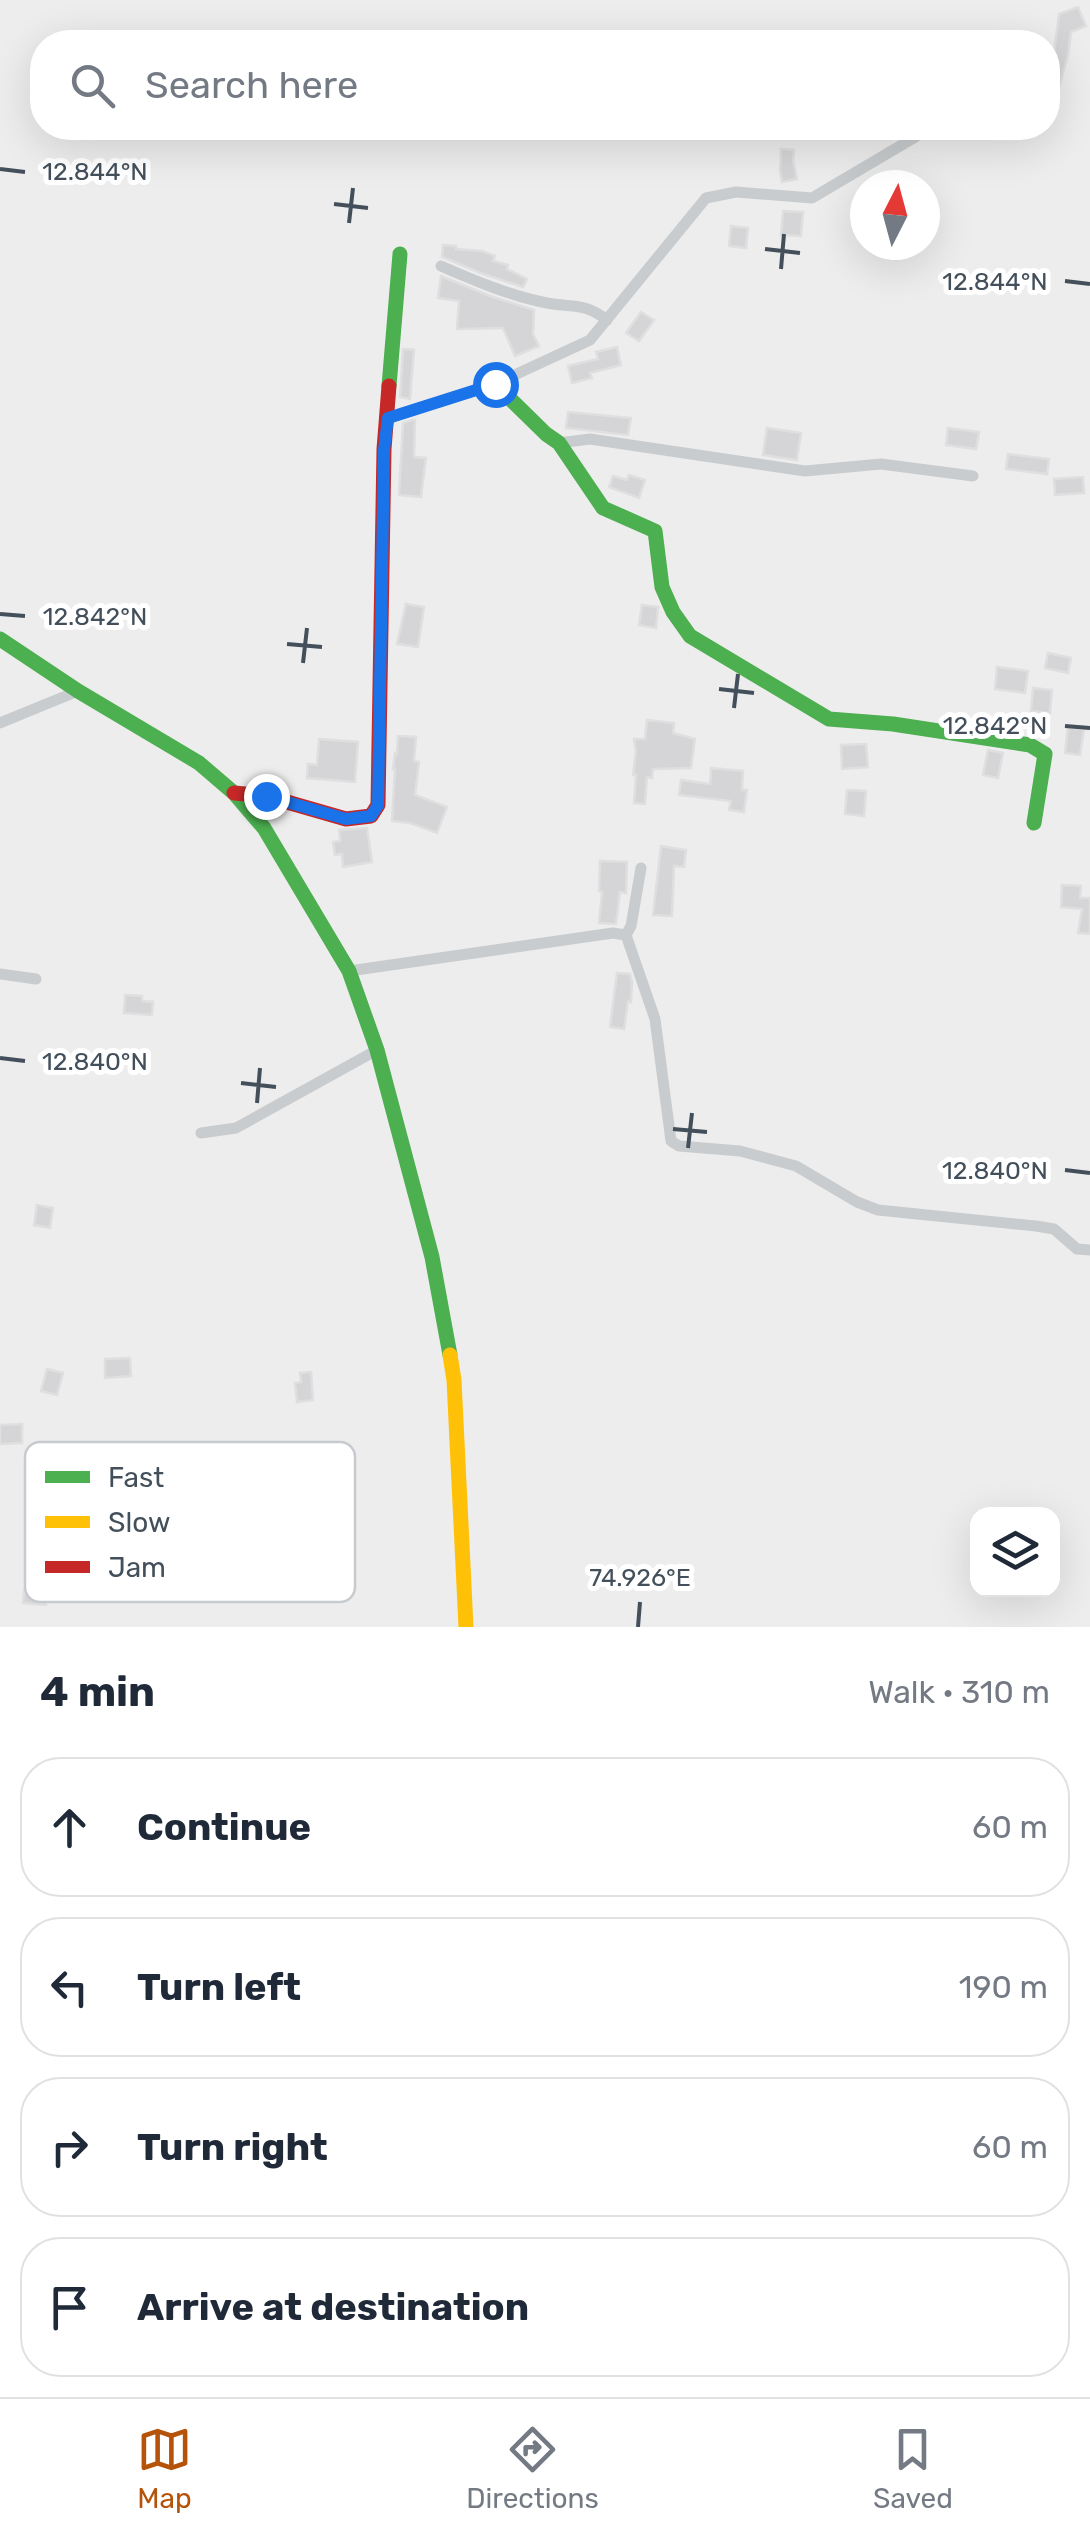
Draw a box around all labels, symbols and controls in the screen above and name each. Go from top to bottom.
search box [30,30,1060,140]
icon: search [65,58,120,113]
text: Search here [145,62,358,108]
text: 12.844°N [42,157,148,186]
north arrow [850,170,940,260]
text: 12.844°N [942,267,1048,296]
route start [473,362,519,408]
text: 12.842°N [43,602,147,631]
text: 12.842°N [943,711,1047,740]
route end [244,774,290,820]
text: 12.840°N [42,1047,148,1076]
text: 12.840°N [942,1156,1048,1185]
legend [25,1442,355,1602]
text: Fast [108,1461,164,1494]
text: Slow [108,1506,170,1539]
map controls [970,1507,1060,1597]
button: layers [970,1507,1060,1597]
text: Jam [108,1551,166,1584]
text: 74.926°E [589,1563,691,1592]
text: 4 min [40,1667,155,1717]
text: Walk · 310 m [868,1673,1050,1711]
icon: ahead [42,1800,97,1855]
text: Continue [137,1804,311,1850]
text: 60 m [972,1808,1048,1846]
icon: left [42,1960,97,2015]
text: Turn left [137,1964,301,2010]
text: 190 m [959,1968,1048,2006]
icon: right [42,2120,97,2175]
text: Turn right [137,2124,328,2170]
text: 60 m [972,2128,1048,2166]
icon: arrive [42,2280,97,2335]
text: Arrive at destination [137,2284,529,2330]
tab: Map [137,2422,192,2515]
tab: Directions [466,2422,599,2515]
tab: Saved [873,2422,953,2515]

